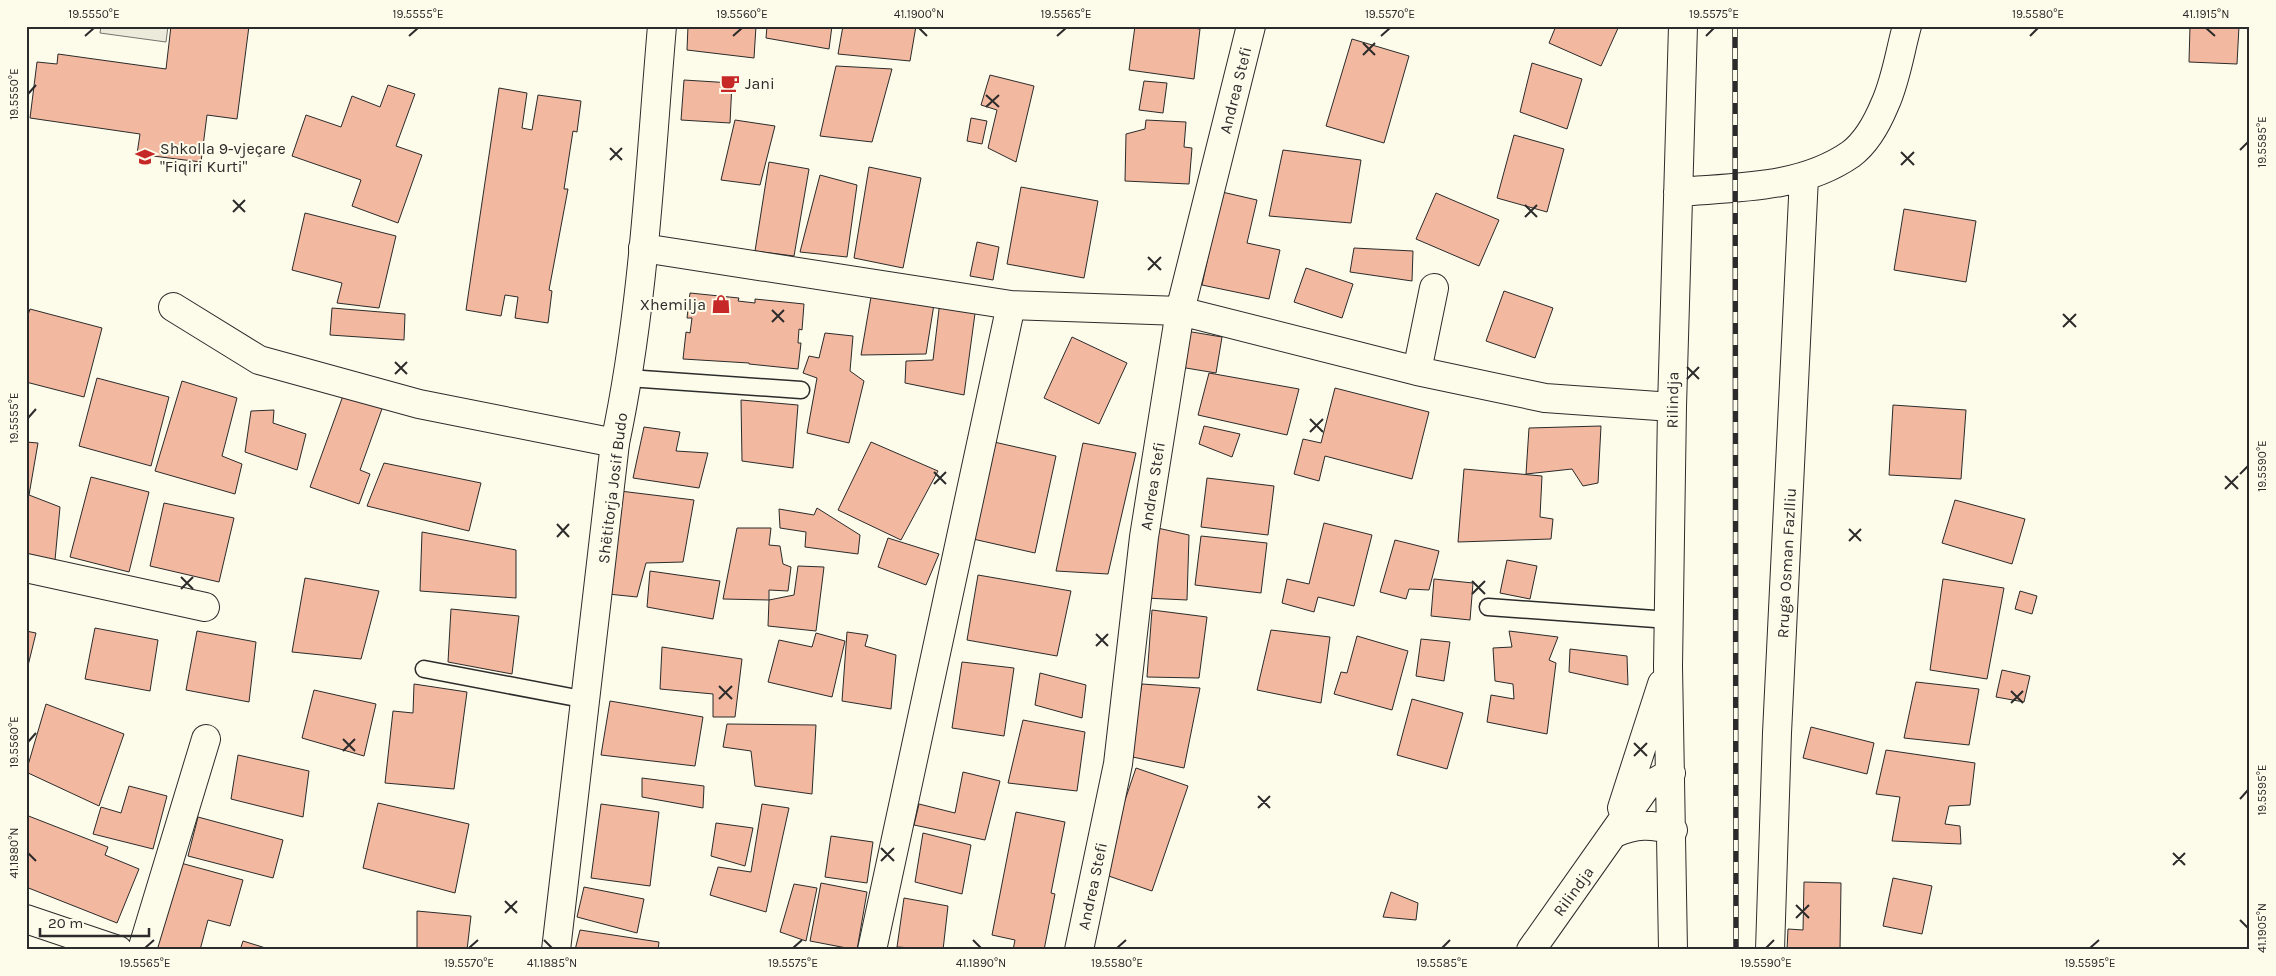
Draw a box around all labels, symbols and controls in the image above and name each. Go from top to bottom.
text: 19.5550°E [68,7,120,21]
text: 19.5555°E [393,7,444,21]
text: 19.5560°E [716,7,768,21]
text: 41.1900°N [894,7,944,21]
text: 19.5565°E [1040,7,1092,21]
text: 19.5570°E [1365,7,1415,21]
text: 19.5575°E [1689,7,1739,21]
text: 19.5580°E [2012,7,2064,21]
text: 41.1915°N [2183,7,2229,21]
street label: Andrea Stefi [1215,45,1255,136]
text: 19.5550°E [7,68,21,120]
cafe icon: Jani [719,72,741,94]
place label: Jani [745,74,775,93]
text: 19.5585°E [2255,116,2269,168]
place label: Shkolla 9-vjeçare "Fiqiri Kurti" [160,139,286,176]
school or university icon: Shkolla 9-vjeçare "Fiqiri Kurti" [134,146,156,168]
shop icon: Xhemilja [710,293,732,315]
place label: Xhemilja [640,295,706,314]
street label: Rilindja [1663,371,1682,429]
text: 19.5555°E [7,393,21,444]
street label: Shëtitorja Josif Budo [594,411,631,565]
text: 19.5590°E [2255,440,2269,492]
street label: Andrea Stefi [1136,441,1169,532]
street label: Rruga Osman Fazlliu [1773,487,1800,639]
text: 19.5560°E [7,716,21,768]
text: 19.5595°E [2255,764,2269,816]
text: 41.1880°N [7,828,21,878]
street label: Andrea Stefi [1074,841,1111,932]
street label: Rilindja [1549,863,1598,920]
text: 41.1905°N [2255,903,2269,953]
scale bar [40,906,149,938]
text: 20 m [48,914,83,932]
text: 19.5565°E [119,956,171,970]
text: 19.5570°E [444,956,494,970]
text: 41.1885°N [527,956,577,970]
text: 19.5575°E [768,956,818,970]
text: 41.1890°N [956,956,1006,970]
text: 19.5580°E [1091,956,1143,970]
text: 19.5585°E [1416,956,1468,970]
text: 19.5590°E [1740,956,1792,970]
text: 19.5595°E [2064,956,2116,970]

